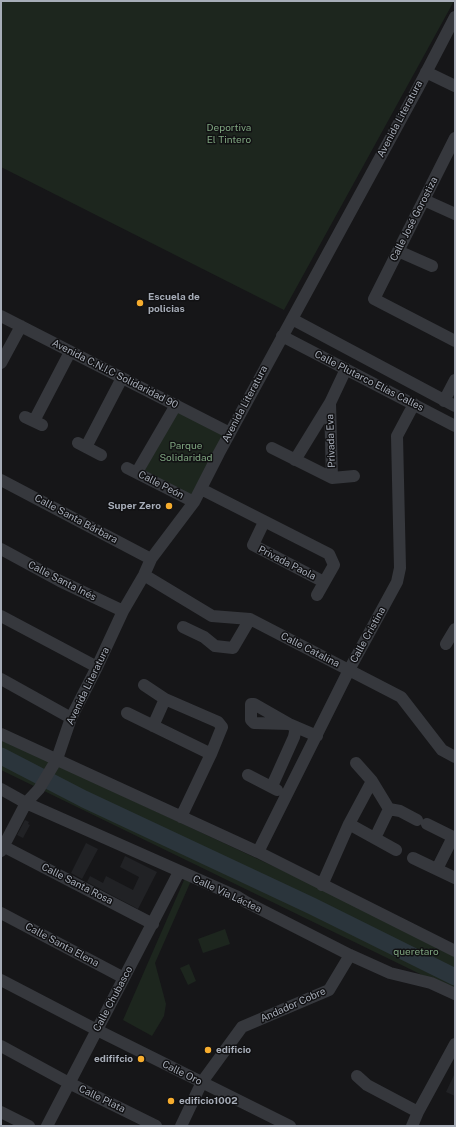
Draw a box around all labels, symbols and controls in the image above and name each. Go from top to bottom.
street label: Avenida Literatura [375,79,425,159]
park label: Deportiva El Tintero [207,122,251,146]
street label: Calle José Gorostiza [388,175,440,263]
place label: Escuela de policias [148,291,200,314]
marker: Escuela de policias [135,298,145,308]
street label: Avenida C.N.I.C Solidaridad 90 [50,337,180,411]
street label: Calle Plutarco Elías Calles [312,348,426,414]
street label: Avenida Literatura [220,364,270,444]
street label: Privada Eva [324,414,338,468]
park label: Parque Solidaridad [159,440,213,464]
street label: Calle Peón [136,468,186,502]
street label: Calle Santa Bárbara [32,492,120,546]
place label: Super Zero [108,500,161,512]
marker: Super Zero [164,501,174,511]
street label: Privada Paola [256,543,318,583]
street label: Calle Santa Inés [26,559,98,603]
street label: Calle Cristina [348,605,388,665]
street label: Calle Catalina [279,630,341,670]
street label: Avenida Literatura [64,645,112,727]
street label: Calle Santa Rosa [39,861,115,907]
street label: Calle Vía Láctea [191,873,263,915]
street label: Calle Santa Elena [23,921,101,969]
park label: queretaro [393,946,439,958]
street label: Calle Chubasco [91,964,135,1034]
street label: Andador Cobre [258,985,328,1025]
place label: edificio [216,1044,251,1056]
marker: edificio [203,1045,213,1055]
place label: edififcio [94,1053,133,1065]
marker: edififcio [136,1054,146,1064]
street label: Calle Oro [160,1058,204,1088]
street label: Calle Plata [77,1083,127,1115]
place label: edificio1002 [179,1095,238,1107]
marker: edificio1002 [166,1096,176,1106]

